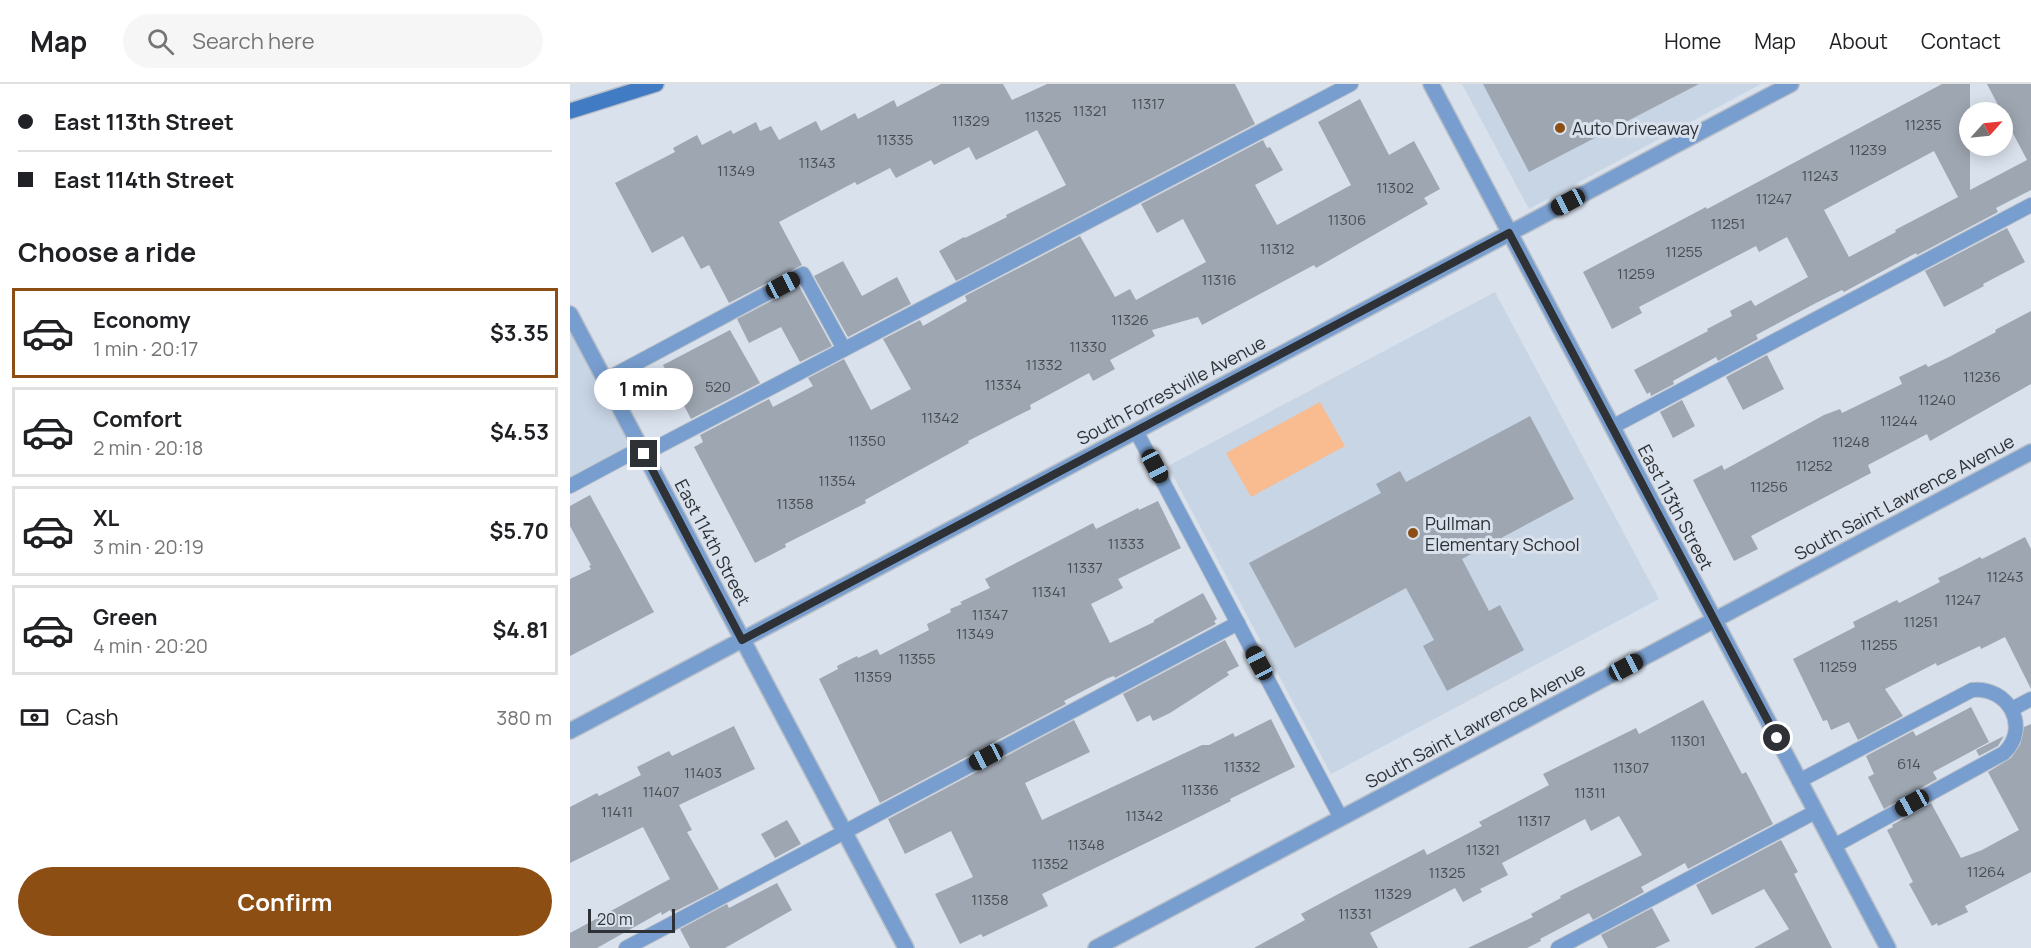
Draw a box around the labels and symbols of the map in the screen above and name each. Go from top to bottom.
house number: 11317 [1131,93,1165,114]
house number: 11321 [1073,100,1107,121]
north arrow [1959,102,2013,156]
house number: 11325 [1024,106,1062,127]
house number: 11329 [952,110,990,131]
house number: 11235 [1904,114,1942,135]
place label: Auto Driveaway [1572,116,1699,140]
marker: Auto Driveaway [1553,121,1567,135]
house number: 11335 [877,129,913,150]
house number: 11239 [1849,139,1887,160]
house number: 11343 [798,152,836,173]
house number: 11349 [717,160,755,181]
house number: 11243 [1801,165,1839,186]
house number: 11302 [1376,177,1414,198]
car [1548,186,1588,218]
house number: 11247 [1756,188,1792,209]
house number: 11306 [1328,209,1366,230]
house number: 11251 [1711,213,1745,234]
house number: 11312 [1260,238,1294,259]
house number: 11255 [1665,241,1703,262]
house number: 11259 [1617,263,1655,284]
car [763,269,803,301]
house number: 11316 [1201,269,1237,290]
house number: 11326 [1111,309,1149,330]
street label: South Forrestville Avenue [1072,330,1270,450]
house number: 11330 [1069,336,1107,357]
house number: 11332 [1026,354,1062,375]
house number: 11236 [1963,366,2001,387]
callout: 1 min [595,367,694,409]
house number: 11334 [984,374,1022,395]
house number: 520 [705,376,731,397]
house number: 11240 [1918,389,1956,410]
house number: 11342 [921,407,959,428]
house number: 11244 [1880,410,1918,431]
street label: South Saint Lawrence Avenue [1790,429,2018,565]
house number: 11350 [848,430,886,451]
house number: 11248 [1832,431,1870,452]
route end [630,440,657,467]
street label: East 113th Street [1633,440,1719,574]
car [1139,446,1171,486]
house number: 11252 [1795,455,1833,476]
house number: 11354 [818,470,856,491]
street label: East 114th Street [670,475,756,609]
house number: 11256 [1750,476,1788,497]
house number: 11358 [776,493,814,514]
place label: Pullman Elementary School [1425,511,1580,556]
marker: Pullman Elementary School [1406,526,1420,540]
house number: 11333 [1108,533,1144,554]
house number: 11337 [1067,557,1103,578]
house number: 11243 [1986,566,2024,587]
house number: 11341 [1032,581,1066,602]
house number: 11247 [1945,589,1981,610]
house number: 11347 [972,604,1008,625]
house number: 11251 [1904,611,1938,632]
house number: 11349 [956,623,994,644]
house number: 11255 [1860,634,1898,655]
car [1243,643,1275,683]
house number: 11355 [898,648,936,669]
car [1606,651,1646,683]
house number: 11259 [1819,656,1857,677]
street label: South Saint Lawrence Avenue [1361,657,1589,793]
house number: 11359 [854,666,892,687]
route start [1763,724,1790,751]
house number: 11301 [1671,730,1706,751]
car [966,741,1006,773]
house number: 614 [1897,753,1921,774]
house number: 11332 [1224,756,1260,777]
house number: 11307 [1613,757,1649,778]
house number: 11403 [684,762,722,783]
house number: 11336 [1181,779,1219,800]
house number: 11407 [642,781,680,802]
house number: 11311 [1574,782,1606,803]
car [1892,786,1932,820]
house number: 11411 [601,801,633,822]
house number: 11342 [1125,805,1163,826]
house number: 11317 [1517,810,1551,831]
house number: 11348 [1067,834,1105,855]
house number: 11321 [1466,839,1500,860]
house number: 11352 [1032,853,1068,874]
house number: 11264 [1967,861,2005,882]
house number: 11325 [1428,862,1466,883]
house number: 11329 [1374,883,1412,904]
house number: 11358 [971,889,1009,910]
house number: 11331 [1338,903,1372,924]
scale bar [588,906,675,934]

